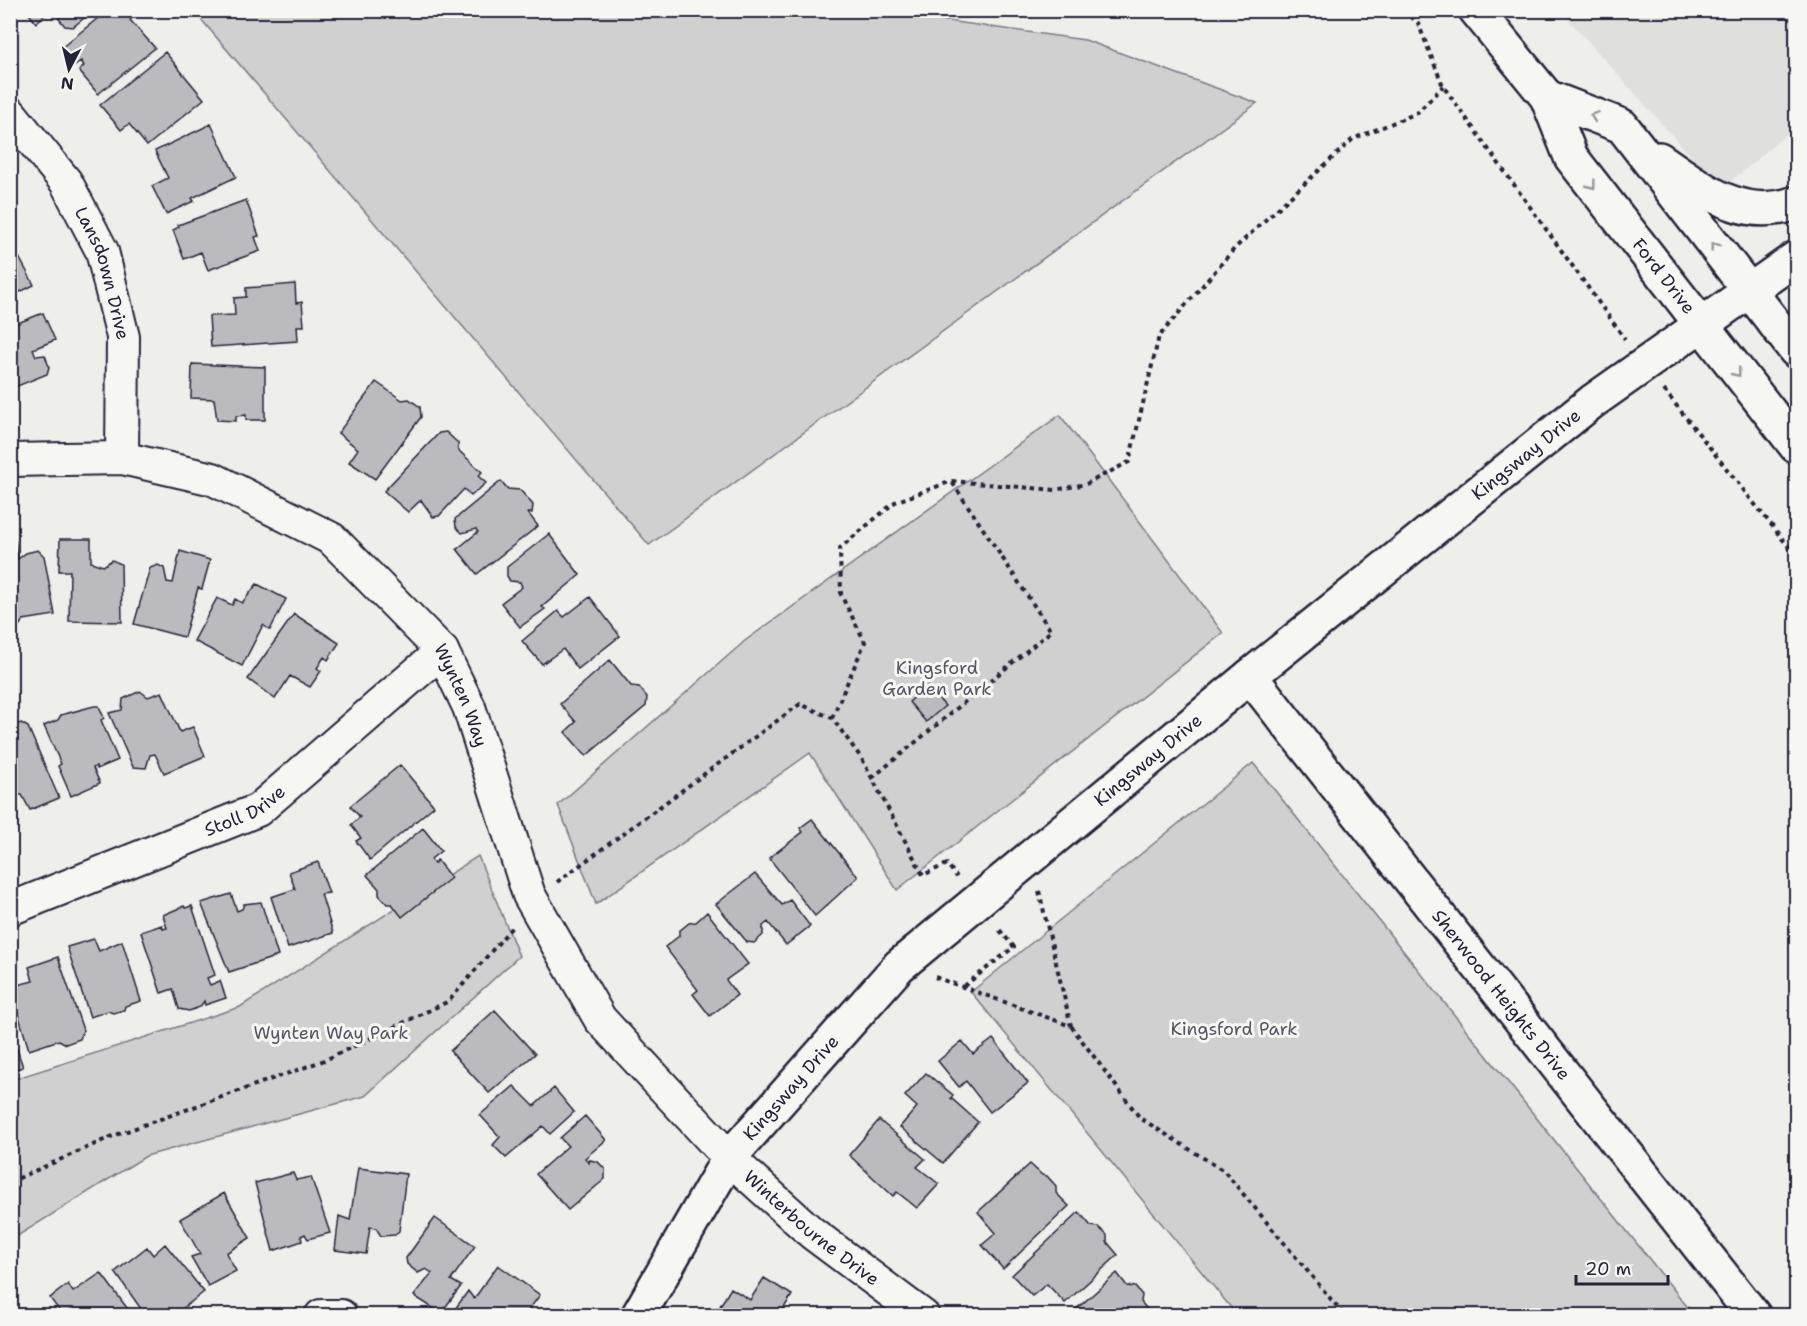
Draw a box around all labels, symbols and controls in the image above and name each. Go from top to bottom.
north arrow [39,39,99,99]
text: N [60,72,75,95]
one-way arrow [1590,111,1601,123]
one-way arrow [1584,178,1595,189]
street label: Lansdown Drive [69,203,135,342]
street label: Ford Drive [1627,233,1701,319]
one-way arrow [1711,242,1722,253]
one-way arrow [1730,366,1741,377]
street label: Kingsway Drive [1467,403,1586,506]
street label: Wynten Way [428,640,493,750]
park label: Kingsford Garden Park [882,656,992,701]
street label: Kingsway Drive [1089,708,1207,812]
street label: Stoll Drive [201,780,290,842]
street label: Sherwood Heights Drive [1427,905,1576,1085]
park label: Kingsford Park [1170,1017,1298,1041]
park label: Wynten Way Park [253,1021,409,1045]
street label: Kingsway Drive [738,1030,844,1146]
street label: Winterbourne Drive [739,1165,884,1291]
scale bar [1576,1248,1668,1286]
text: 20 m [1585,1257,1631,1281]

